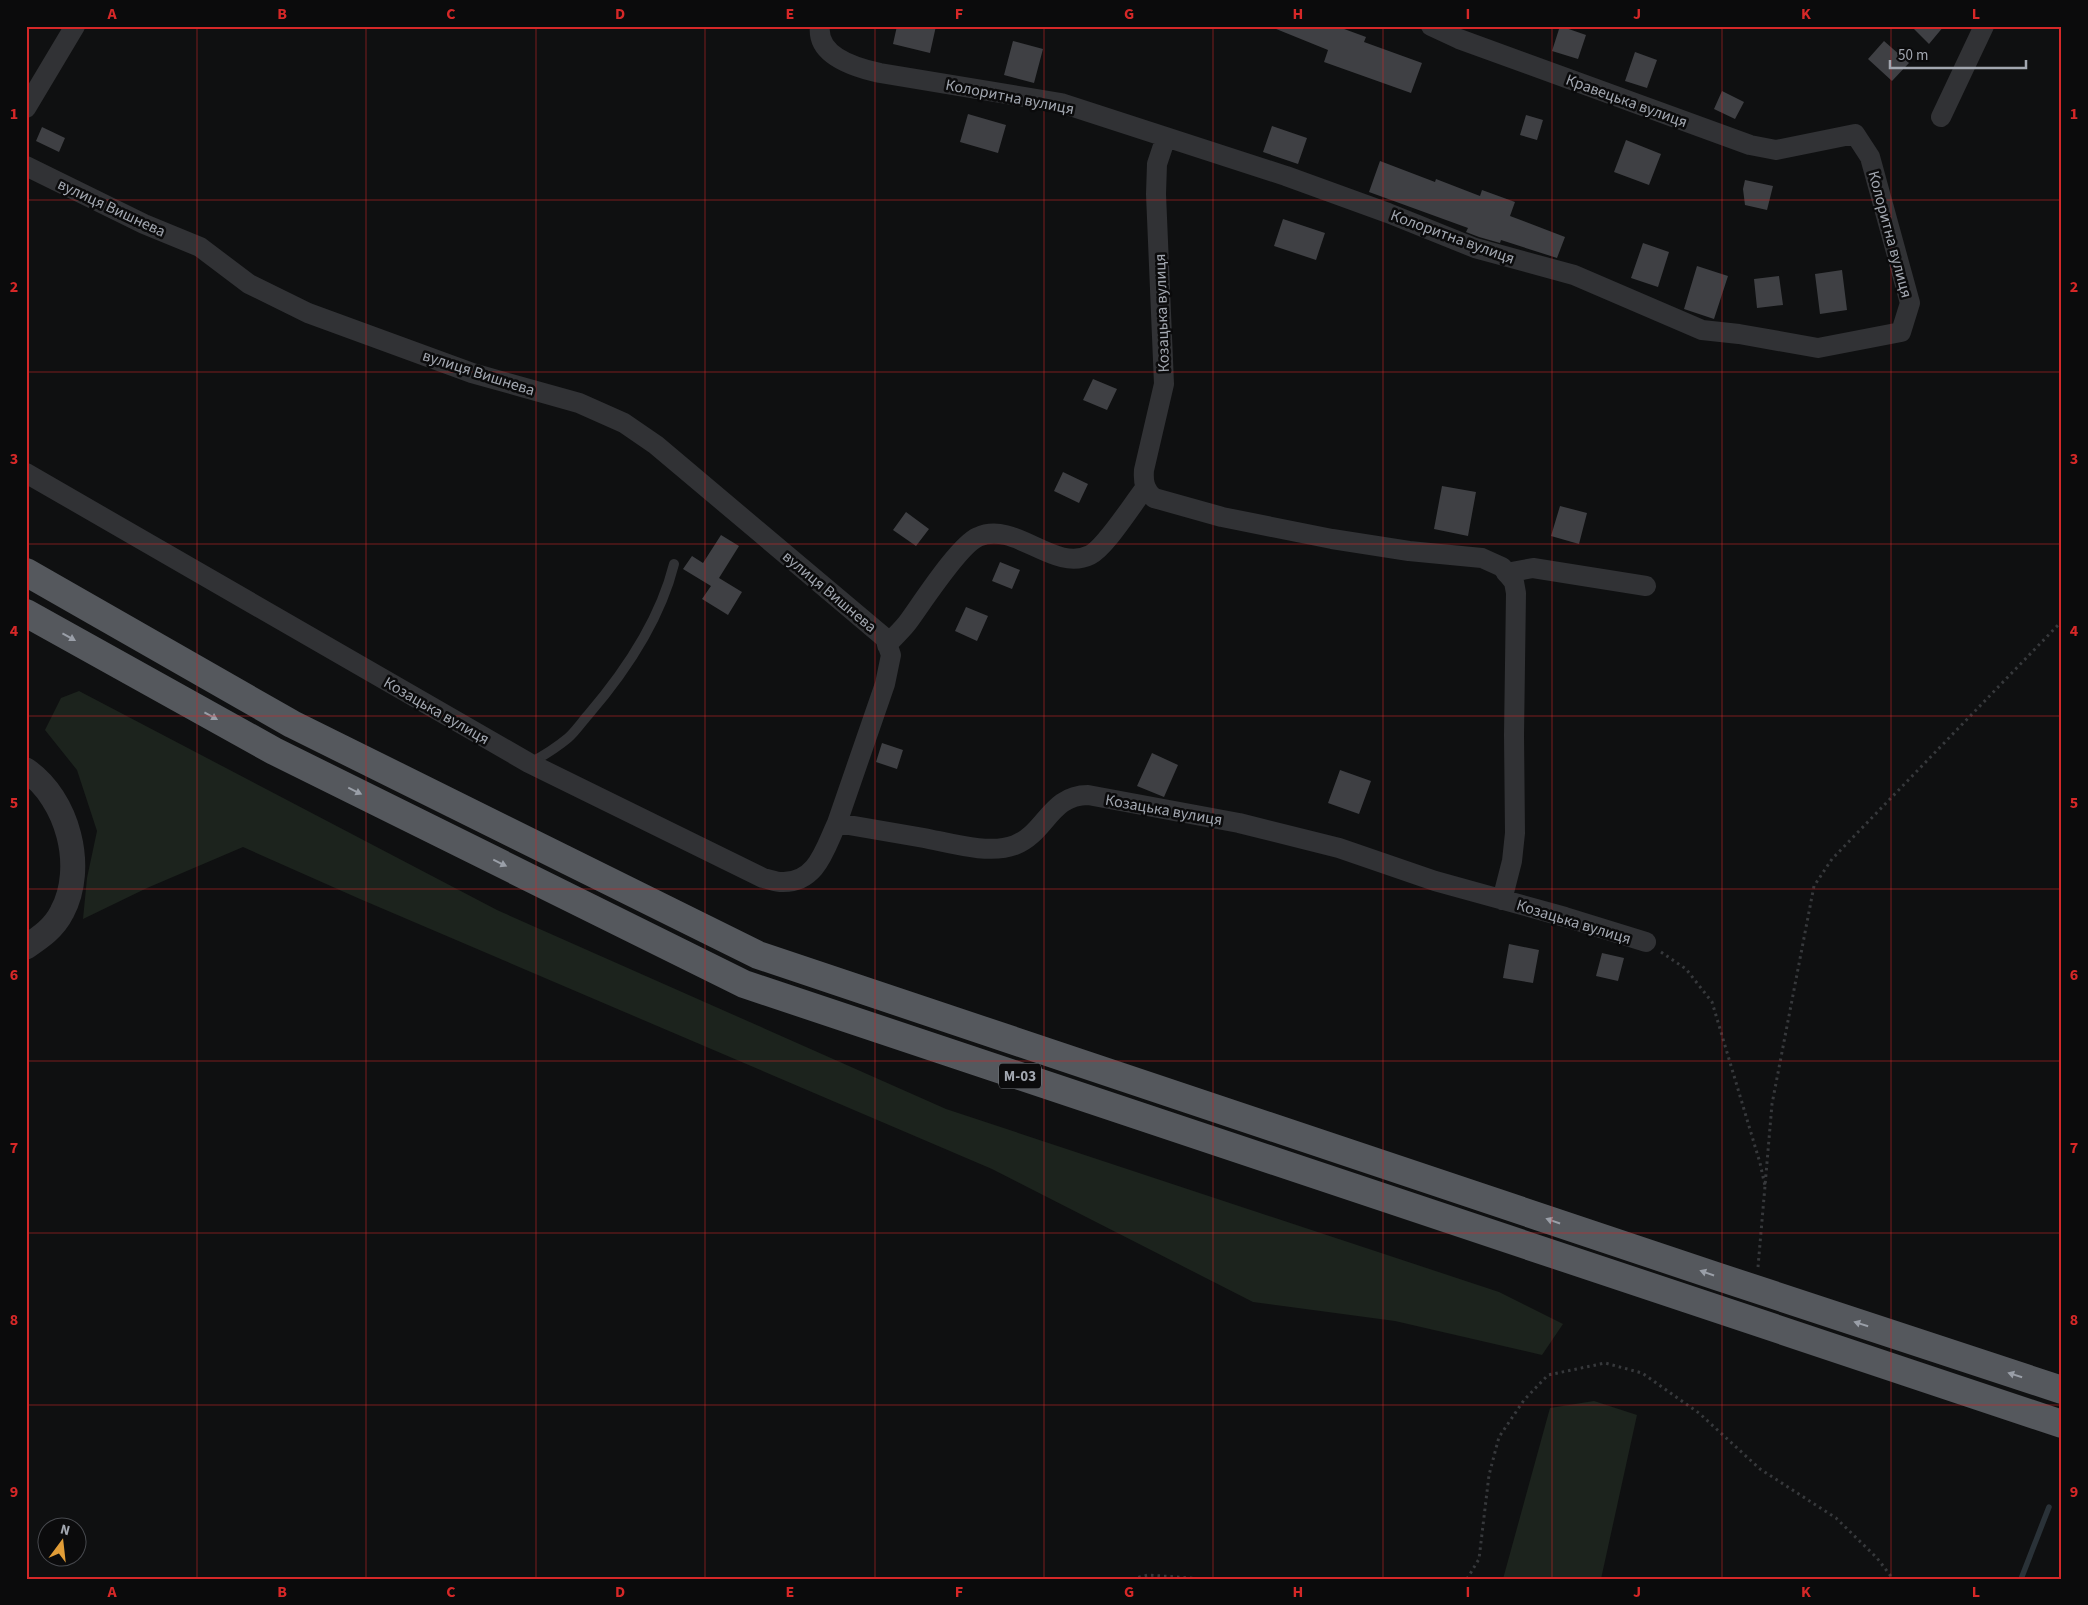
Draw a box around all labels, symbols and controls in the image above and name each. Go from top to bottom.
text: A [106,3,117,25]
text: B [277,3,287,25]
text: C [446,3,456,25]
text: D [615,3,625,25]
text: E [786,3,794,25]
text: F [955,3,963,25]
text: G [1124,3,1134,25]
text: H [1293,3,1303,25]
text: I [1466,3,1470,25]
text: J [1633,3,1641,25]
text: K [1801,3,1811,25]
text: L [1972,3,1980,25]
scale bar [1890,38,2027,70]
text: 50 m [1898,45,1928,66]
street label: Кравецька вулиця [1563,69,1691,133]
street label: Колоритна вулиця [944,74,1076,120]
text: 1 [10,103,18,125]
text: 1 [2070,103,2078,125]
street label: Колоритна вулиця [1863,168,1918,300]
street label: вулиця Вишнева [54,173,169,243]
street label: Колоритна вулиця [1388,204,1518,270]
street label: Козацька вулиця [1149,253,1175,373]
text: 2 [10,276,18,298]
text: 2 [2070,276,2078,298]
street label: вулиця Вишнева [420,344,538,401]
text: 3 [10,448,18,470]
text: 3 [2070,448,2078,470]
street label: вулиця Вишнева [778,546,881,638]
text: 4 [10,620,19,642]
text: 4 [2070,620,2079,642]
one-way arrow [61,633,76,641]
street label: Козацька вулиця [380,672,493,750]
one-way arrow [203,712,218,720]
one-way arrow [348,787,362,795]
street label: Козацька вулиця [1103,789,1224,831]
text: 5 [10,792,18,814]
text: 5 [2070,792,2078,814]
one-way arrow [493,859,508,867]
street label: Козацька вулиця [1514,894,1634,950]
text: 6 [10,964,18,986]
text: 6 [2070,964,2078,986]
road number: М-03 [999,1064,1041,1088]
text: 7 [10,1137,18,1159]
text: 7 [2070,1137,2078,1159]
one-way arrow [1545,1217,1560,1225]
one-way arrow [1699,1269,1714,1276]
text: 8 [10,1309,18,1331]
text: 8 [2070,1309,2078,1331]
one-way arrow [1853,1320,1868,1328]
one-way arrow [2008,1371,2023,1378]
text: 9 [10,1481,18,1503]
text: 9 [2070,1481,2078,1503]
north arrow [38,1518,88,1568]
text: N [58,1520,72,1541]
text: A [106,1581,117,1603]
text: B [277,1581,287,1603]
text: C [446,1581,456,1603]
text: D [615,1581,625,1603]
text: E [786,1581,794,1603]
text: F [955,1581,963,1603]
text: G [1124,1581,1134,1603]
text: H [1293,1581,1303,1603]
text: I [1466,1581,1470,1603]
text: J [1633,1581,1641,1603]
text: K [1801,1581,1811,1603]
text: L [1972,1581,1980,1603]

